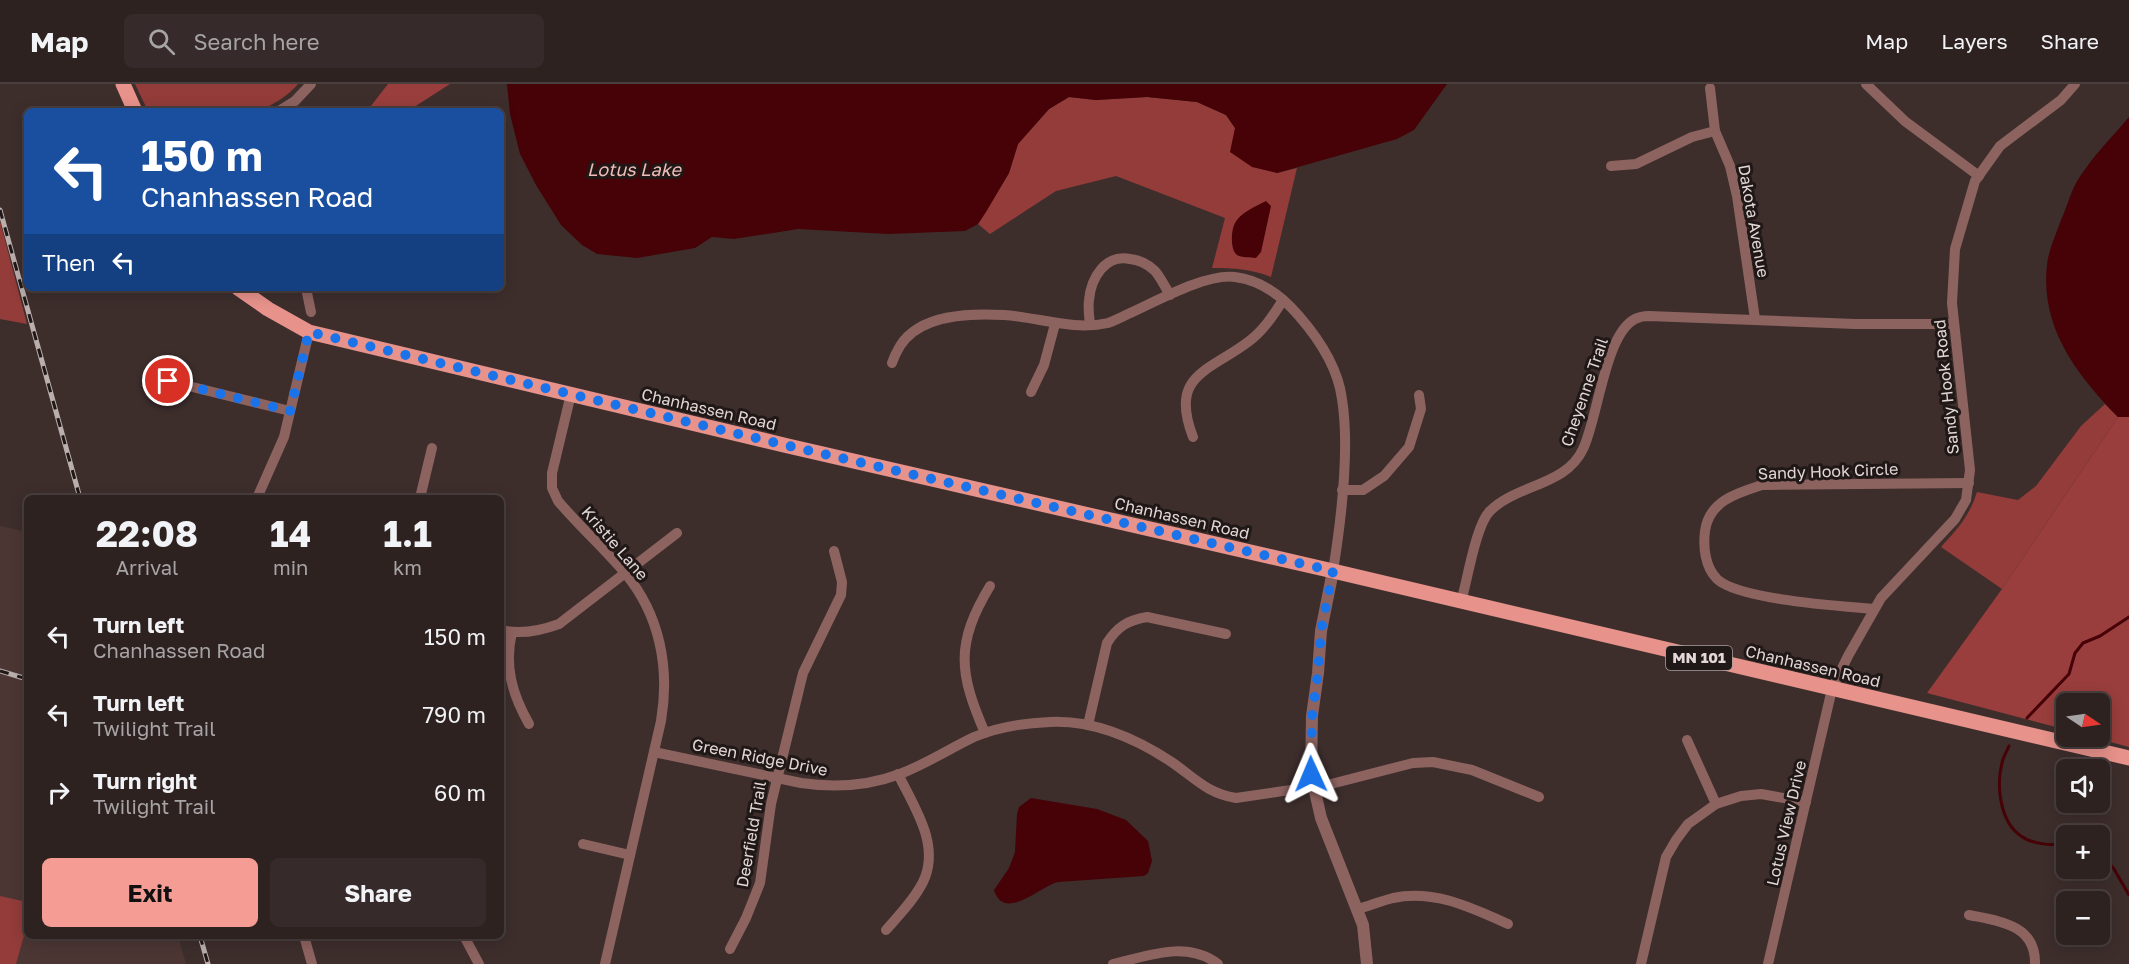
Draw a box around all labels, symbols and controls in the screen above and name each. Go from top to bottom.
search box [124,14,544,68]
text: Map [30,25,88,58]
icon: search [145,25,178,58]
text: Search here [193,28,319,55]
text: Map [1865,28,1908,54]
text: Layers [1941,28,2008,54]
text: Share [2041,28,2099,54]
text: 150 m [141,130,263,180]
icon: left [42,132,120,210]
water label: Lotus Lake [587,158,682,180]
street label: Dakota Avenue [1734,163,1774,279]
text: Chanhassen Road [141,181,373,213]
icon: left [107,246,140,279]
text: Then [42,249,95,276]
street label: Sandy Hook Road [1929,319,1963,455]
street label: Cheyenne Trail [1556,335,1612,449]
pin [142,355,193,406]
icon: arrive [151,364,184,397]
street label: Chanhassen Road [640,384,778,434]
street label: Sandy Hook Circle [1757,459,1899,483]
street label: Chanhassen Road [1113,493,1251,543]
street label: Kristie Lane [577,502,653,584]
text: 22:08 [96,512,198,555]
text: 14 [270,512,311,555]
text: 1.1 [383,512,432,555]
text: Arrival [116,555,178,579]
text: min [273,555,308,579]
text: km [393,555,422,579]
text: Turn left [93,611,184,638]
icon: left [42,620,75,653]
text: 150 m [424,623,486,650]
text: Chanhassen Road [93,638,265,662]
street label: Chanhassen Road [1744,641,1882,691]
road number: MN 101 [1666,646,1732,670]
text: Turn left [93,689,184,716]
north arrow [2056,693,2110,747]
map controls [2056,693,2110,945]
icon: left [42,698,75,731]
text: 790 m [422,701,486,728]
text: Twilight Trail [93,716,216,740]
street label: Green Ridge Drive [691,734,829,780]
position arrow [1279,742,1343,806]
street label: Lotus View Drive [1762,758,1810,888]
button: sound [2056,759,2110,813]
text: Turn right [93,767,197,794]
icon: right [42,776,75,809]
text: 60 m [434,779,486,806]
street label: Deerfield Trail [732,779,770,889]
text: Twilight Trail [93,794,216,818]
button: + [2056,825,2110,879]
button: Exit [42,858,258,927]
button: Share [270,858,486,927]
button: − [2056,891,2110,945]

